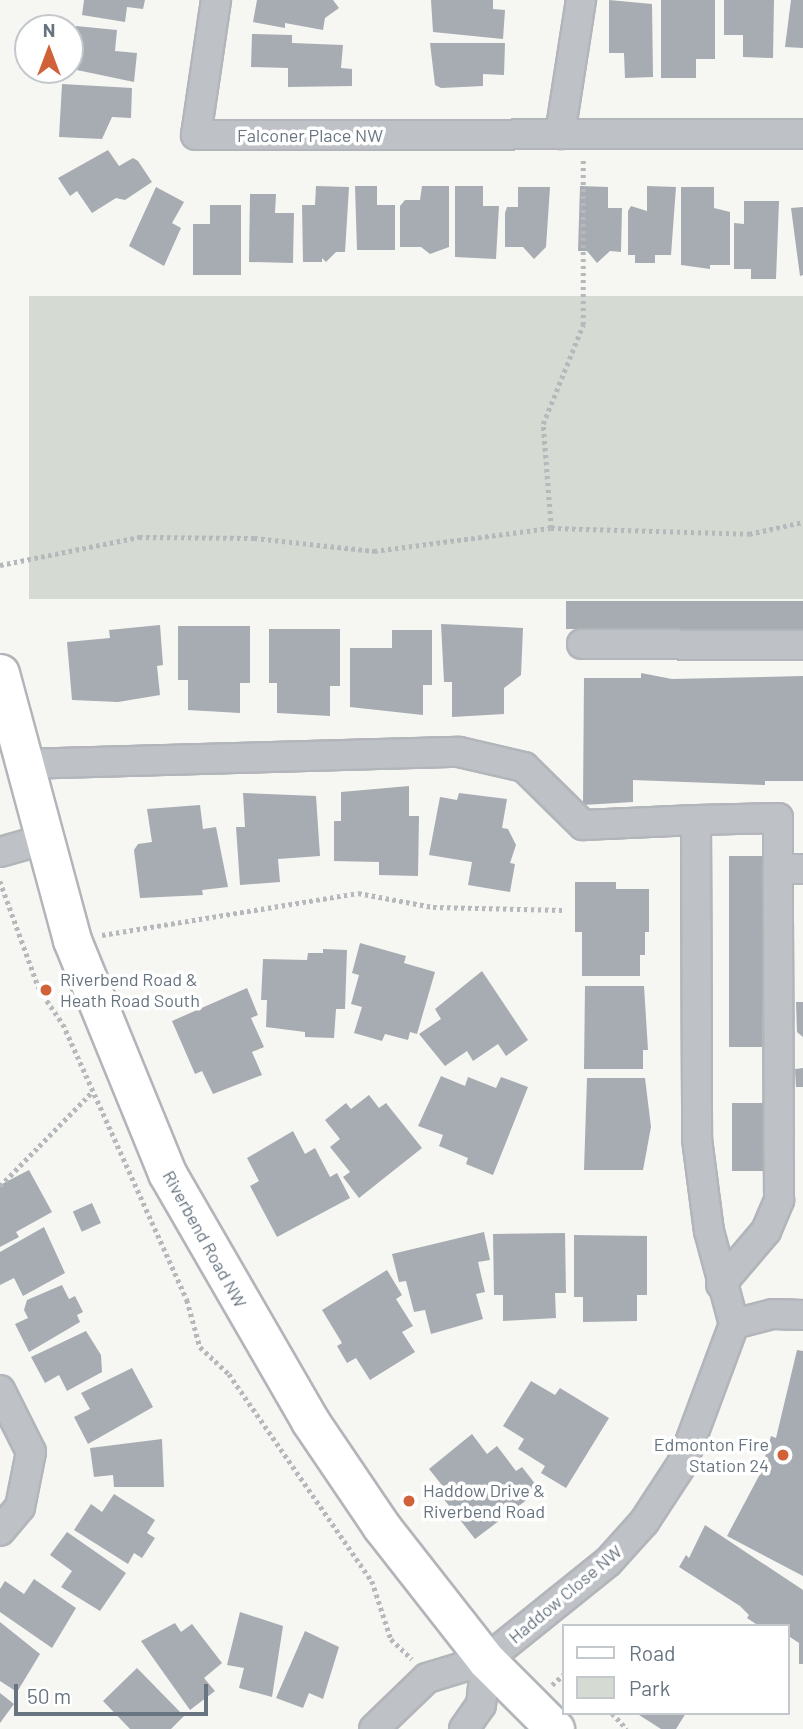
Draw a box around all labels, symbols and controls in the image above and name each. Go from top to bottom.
north arrow [14,14,84,84]
text: N [43,18,55,41]
street label: Falconer Place NW [237,124,383,146]
place label: Riverbend Road & Heath Road South [60,969,200,1012]
marker: Riverbend Road & Heath Road South [38,982,54,998]
street label: Riverbend Road NW [158,1167,252,1311]
place label: Edmonton Fire Station 24 [654,1434,769,1476]
marker: Edmonton Fire Station 24 [775,1447,791,1463]
place label: Haddow Drive & Riverbend Road [423,1480,545,1522]
marker: Haddow Drive & Riverbend Road [401,1493,417,1509]
street label: Haddow Close NW [504,1540,626,1648]
legend [562,1624,789,1715]
text: Road [629,1640,675,1665]
scale bar [18,1670,212,1714]
text: Park [629,1675,670,1700]
text: 50 m [27,1683,71,1708]

